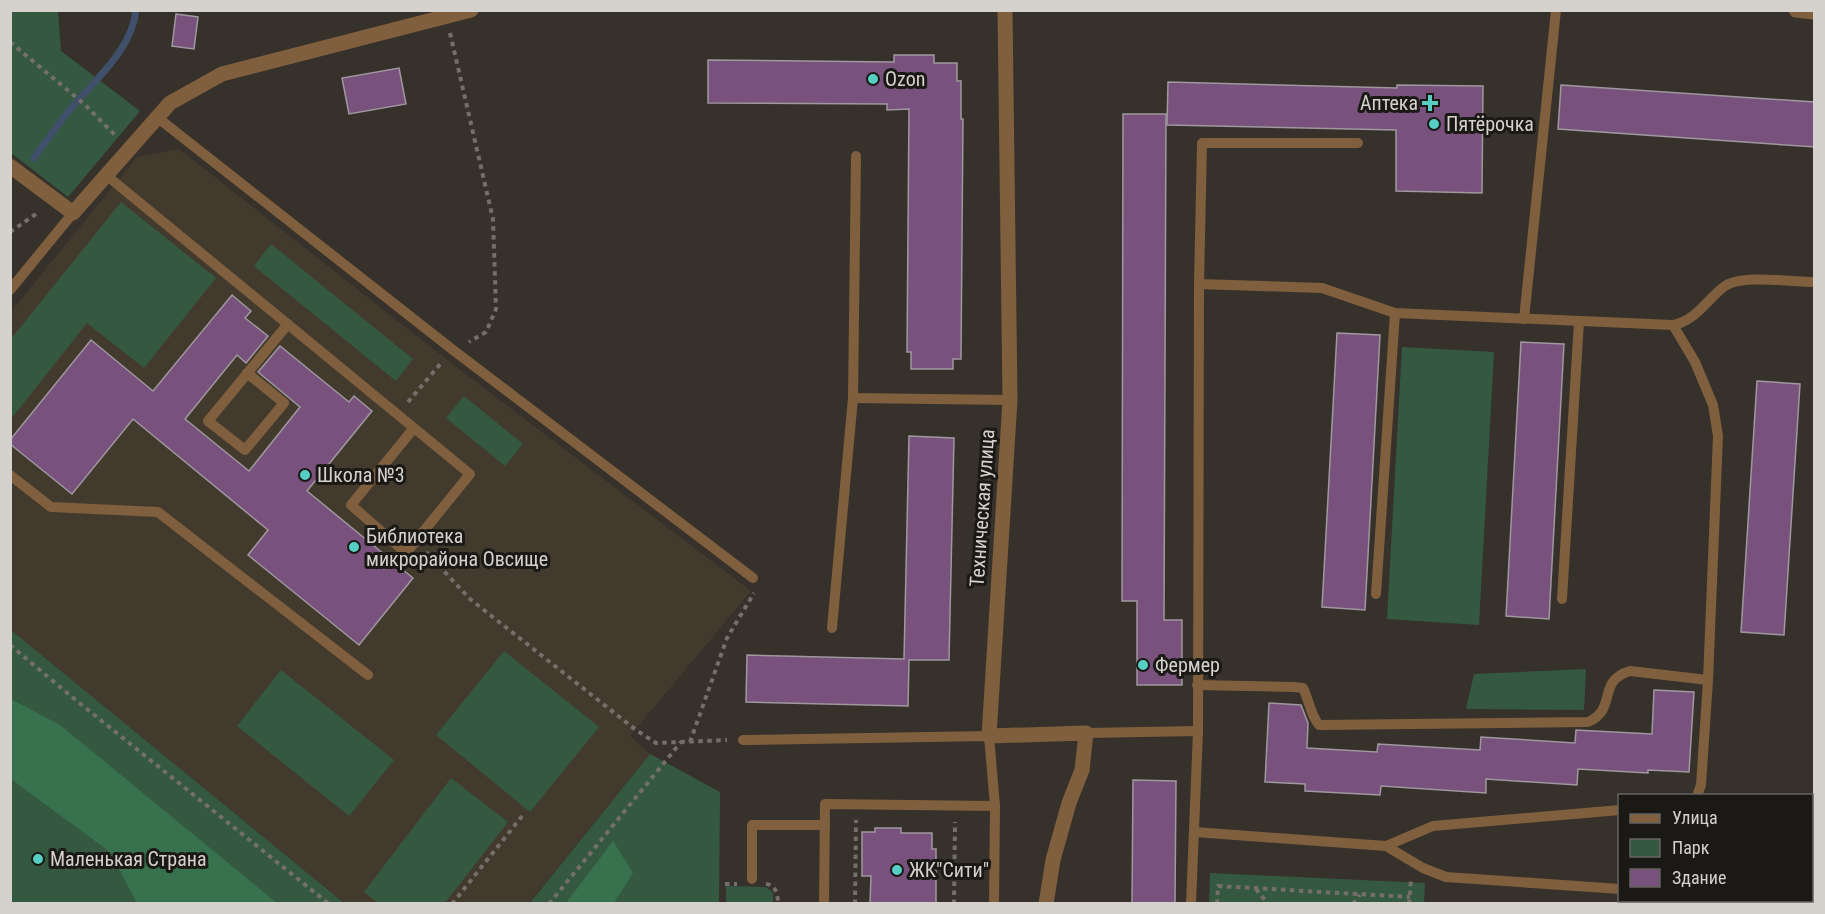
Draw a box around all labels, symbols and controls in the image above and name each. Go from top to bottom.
place label: Ozon [885,67,925,91]
marker: Ozon [866,72,880,86]
place label: Аптека [1360,91,1418,115]
marker: Аптека [1423,96,1437,110]
place label: Пятёрочка [1446,112,1534,136]
marker: Пятёрочка [1427,117,1441,131]
street label: Техническая улица [965,428,999,588]
place label: Школа №3 [317,463,405,487]
marker: Школа №3 [298,468,312,482]
place label: Библиотека микрорайона Овсище [366,524,548,571]
marker: Библиотека микрорайона Овсище [347,540,361,554]
place label: Фермер [1155,653,1220,677]
marker: Фермер [1136,658,1150,672]
legend [1618,794,1813,902]
text: Улица [1672,807,1718,828]
text: Парк [1672,837,1710,858]
place label: Маленькая Страна [50,847,206,871]
marker: Маленькая Страна [31,852,45,866]
place label: ЖК"Сити" [909,858,989,882]
marker: ЖК"Сити" [890,863,904,877]
text: Здание [1672,867,1726,888]

